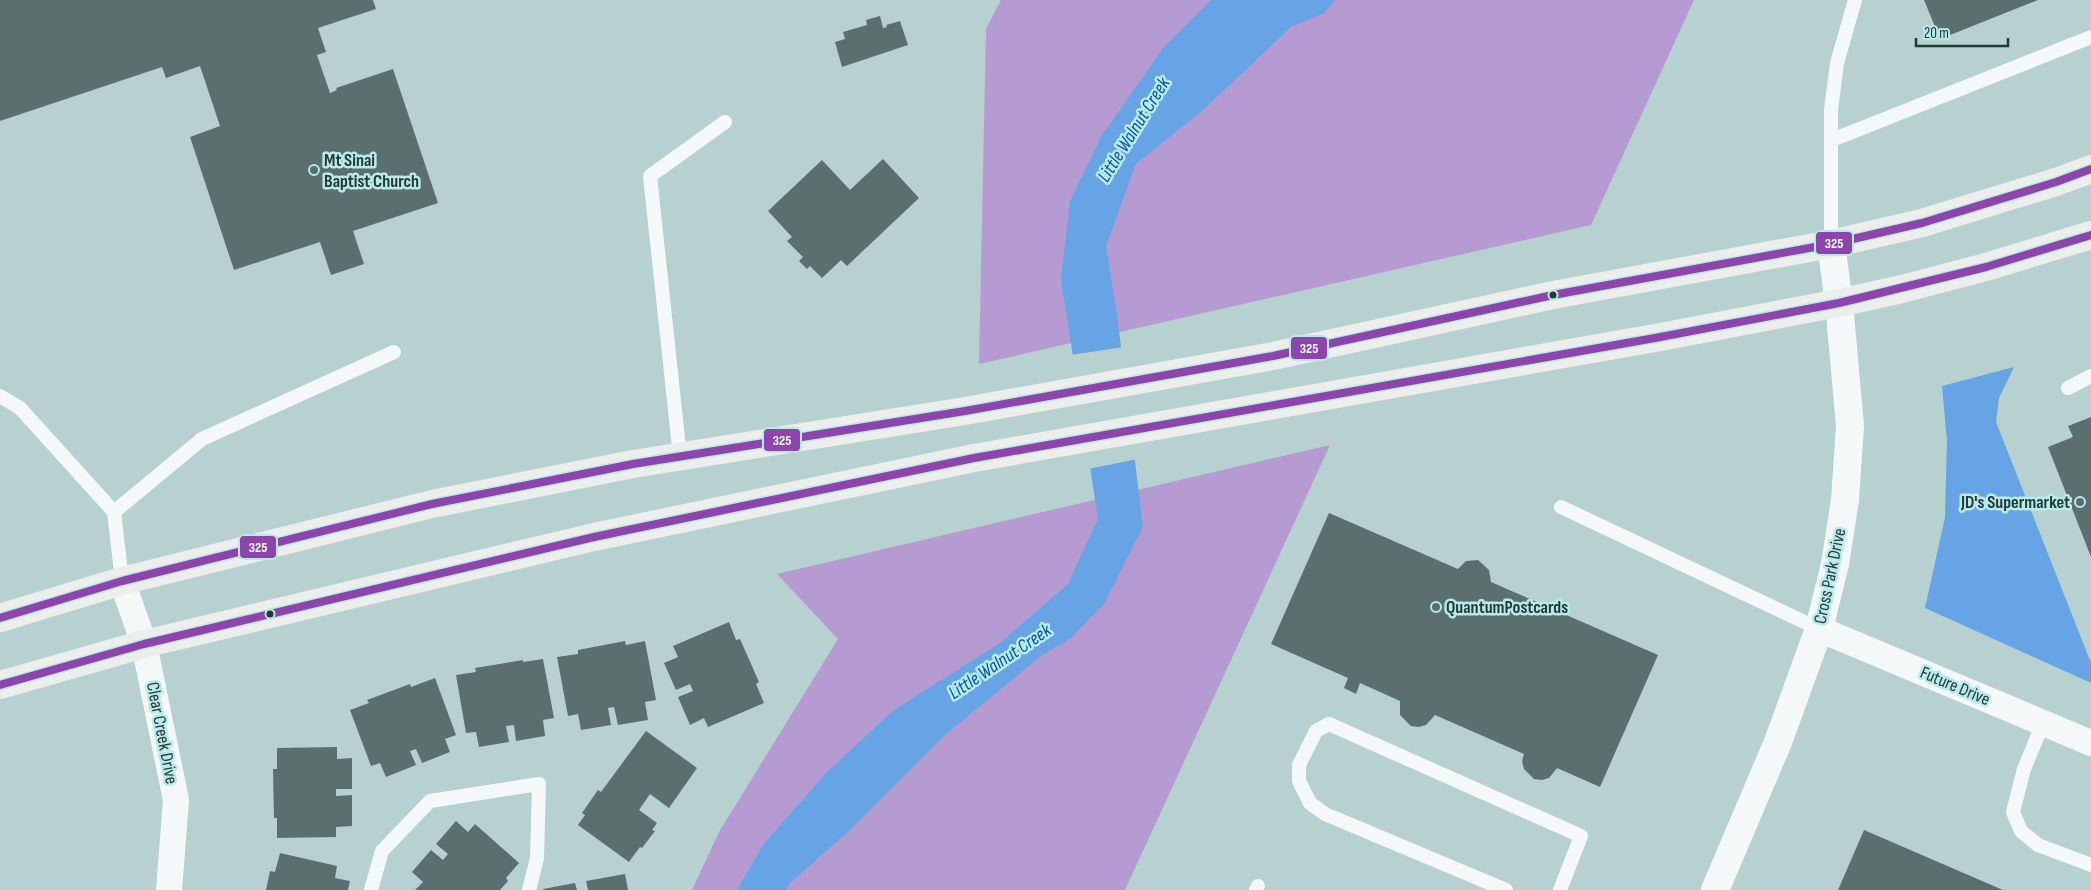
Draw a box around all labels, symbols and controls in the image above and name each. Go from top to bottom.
scale bar [1916,15,2008,47]
text: 20 m [1924,24,1949,43]
water label: Little Walnut Creek [1093,73,1176,186]
place label: Mt Sinai Baptist Church [324,150,419,192]
marker: Mt Sinai Baptist Church [308,164,320,176]
line badge: 325 [1815,231,1853,255]
text: 325 [1825,235,1843,252]
unlabelled marker [1548,290,1558,300]
line badge: 325 [1290,336,1328,360]
text: 325 [1300,340,1318,357]
line badge: 325 [763,428,801,452]
text: 325 [773,432,791,449]
place label: JD's Supermarket [1960,492,2070,513]
marker: JD's Supermarket [2074,496,2086,508]
street label: Cross Park Drive [1810,526,1850,626]
line badge: 325 [239,535,277,559]
text: 325 [249,539,267,556]
place label: QuantumPostcards [1446,597,1568,618]
marker: QuantumPostcards [1430,601,1442,613]
unlabelled marker [265,609,275,619]
water label: Little Walnut Creek [944,619,1056,705]
street label: Future Drive [1917,662,1993,710]
street label: Clear Creek Drive [142,680,182,786]

